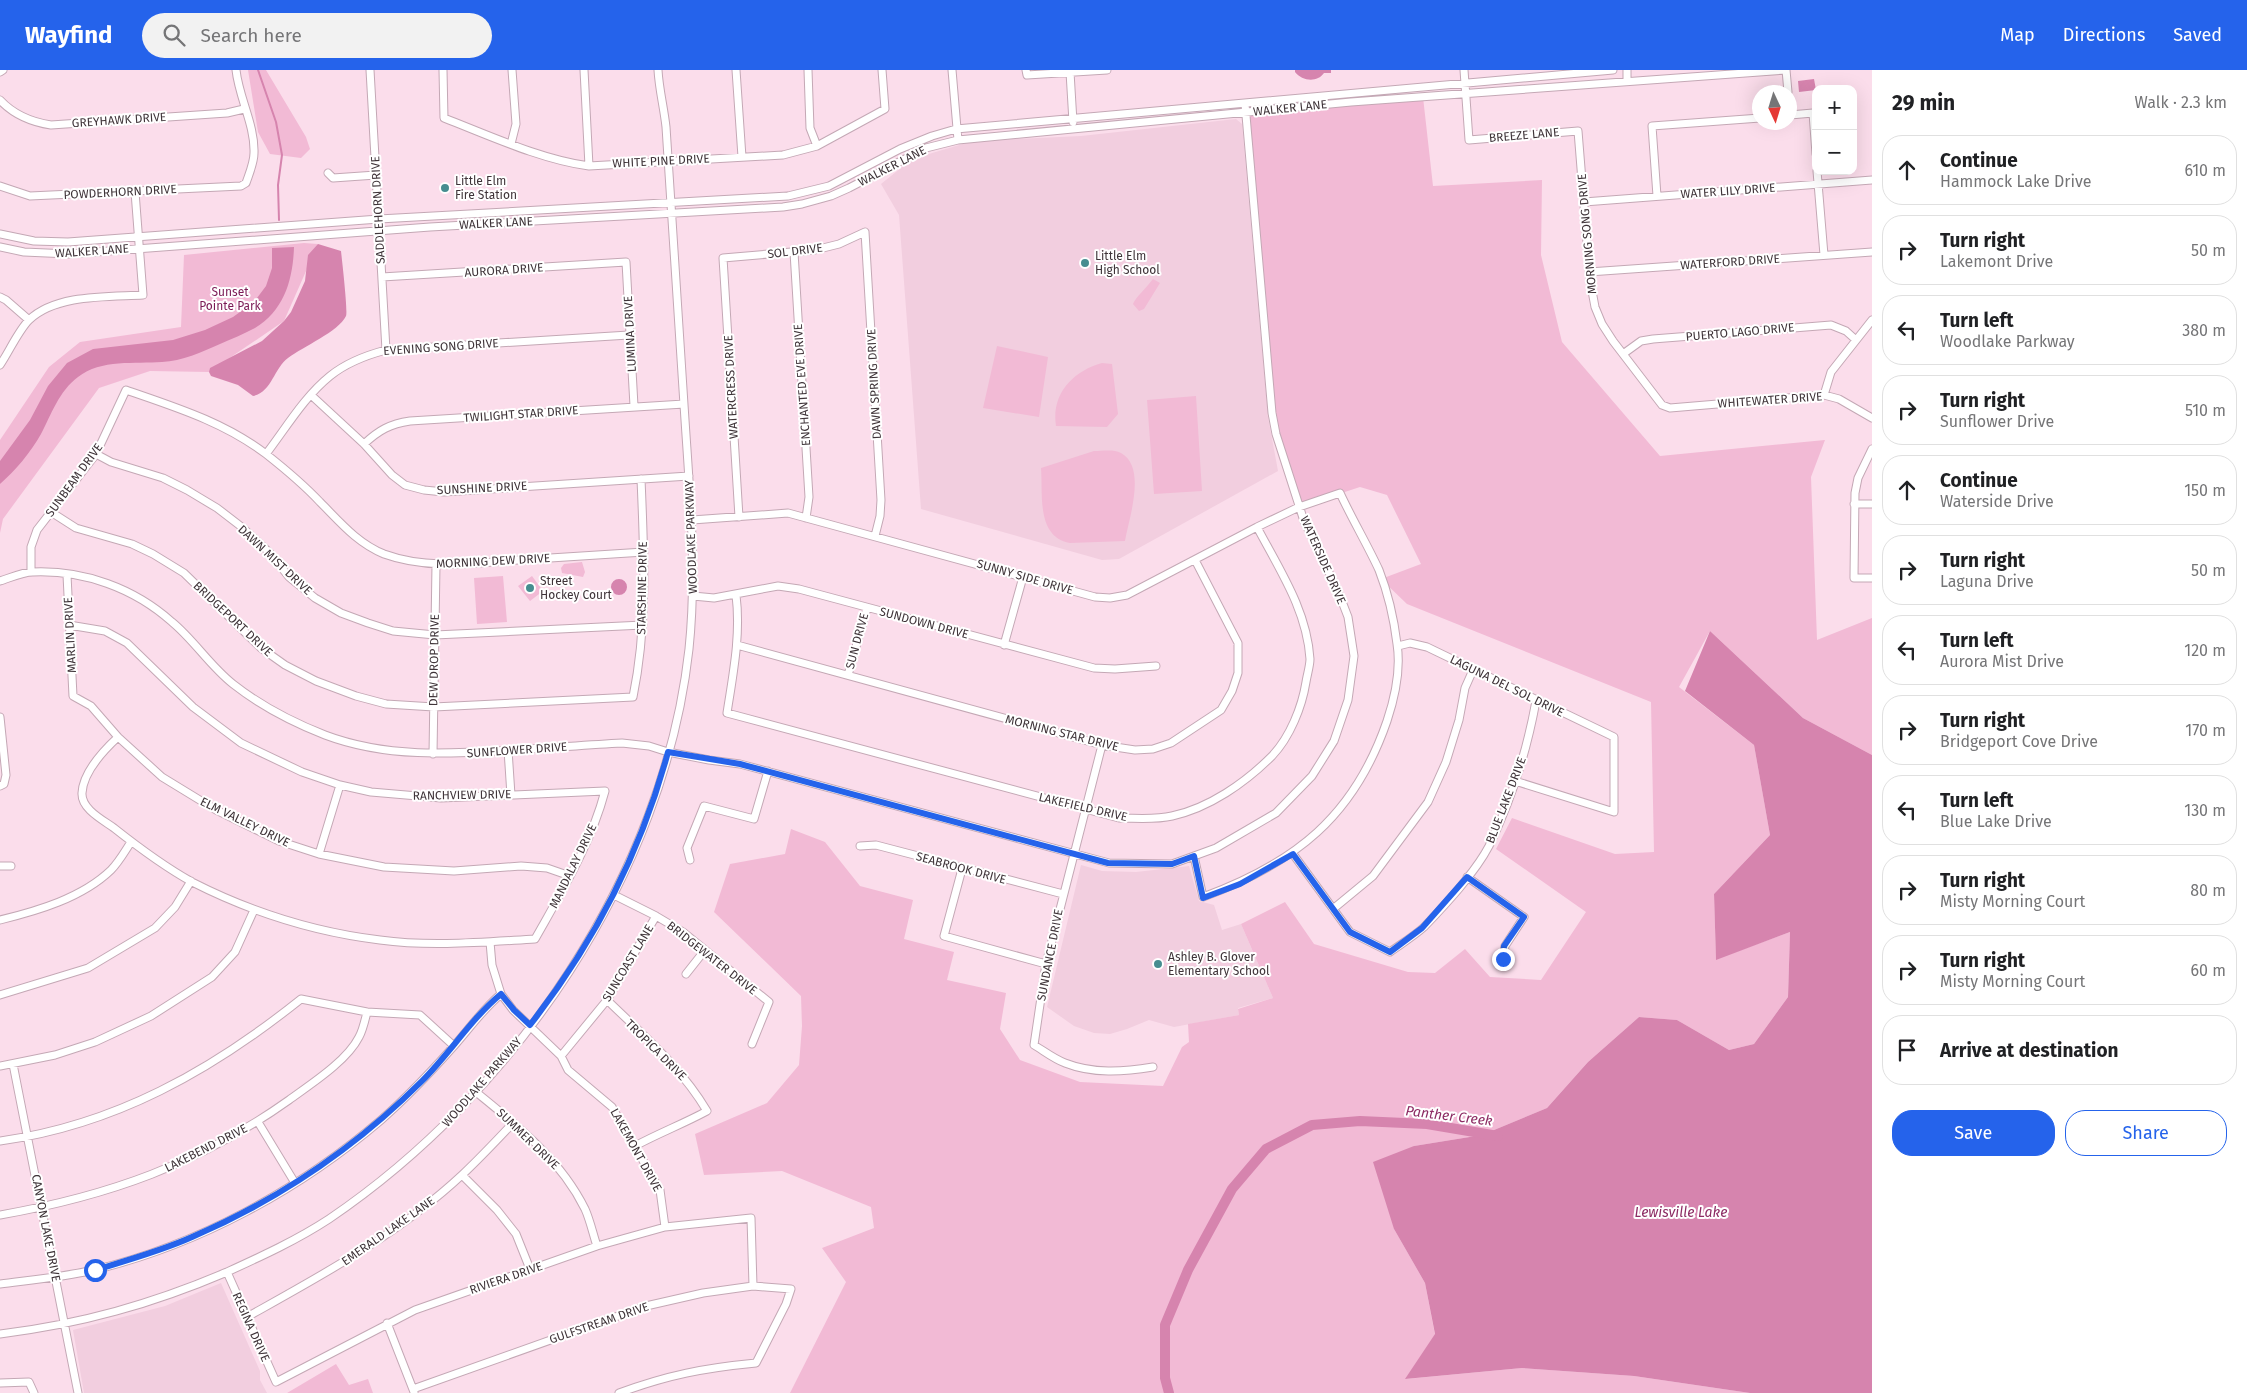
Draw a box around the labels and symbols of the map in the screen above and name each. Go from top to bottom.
north arrow [1752,85,1797,130]
street label: WALKER LANE [1252,97,1328,119]
street label: GREYHAWK DRIVE [71,110,167,130]
street label: BREEZE LANE [1488,125,1560,145]
street label: WALKER LANE [856,143,928,189]
street label: WHITE PINE DRIVE [612,151,710,171]
street label: SADDLEHORN DRIVE [368,156,388,264]
street label: MORNING SONG DRIVE [1575,173,1599,295]
place label: Little Elm Fire Station [455,174,517,202]
street label: WATER LILY DRIVE [1680,181,1776,201]
street label: POWDERHORN DRIVE [63,182,177,202]
marker: Little Elm Fire Station [439,182,451,194]
street label: WALKER LANE [459,214,533,232]
street label: WALKER LANE [55,241,129,261]
street label: SOL DRIVE [767,241,823,261]
place label: Little Elm High School [1095,249,1160,277]
street label: WATERFORD DRIVE [1680,252,1780,272]
marker: Little Elm High School [1079,257,1091,269]
street label: AURORA DRIVE [464,260,544,280]
park label: Sunset Pointe Park [199,285,262,313]
street label: LUMINA DRIVE [621,295,639,373]
street label: PUERTO LAGO DRIVE [1685,320,1795,344]
street label: ENCHANTED EVE DRIVE [791,323,813,447]
street label: DAWN SPRING DRIVE [864,328,884,440]
street label: WATERCRESS DRIVE [721,335,741,439]
street label: EVENING SONG DRIVE [383,336,499,358]
street label: WHITEWATER DRIVE [1717,389,1823,411]
street label: TWILIGHT STAR DRIVE [463,403,579,425]
street label: SUNBEAM DRIVE [43,441,105,519]
street label: SUNSHINE DRIVE [437,479,527,497]
street label: WOODLAKE PARKWAY [682,479,700,594]
street label: WATERSIDE DRIVE [1297,514,1349,606]
street label: DAWN MIST DRIVE [235,522,315,598]
street label: STARSHINE DRIVE [634,541,650,635]
street label: MORNING DEW DRIVE [436,551,550,571]
street label: SUNNY SIDE DRIVE [975,557,1075,597]
place label: Street Hockey Court [540,574,613,602]
street label: BRIDGEPORT DRIVE [191,579,275,659]
marker: Street Hockey Court [524,582,536,594]
street label: MARLIN DRIVE [61,597,79,673]
street label: SUNDOWN DRIVE [878,604,970,642]
street label: SUN DRIVE [843,611,871,671]
street label: DEW DROP DRIVE [426,614,442,706]
street label: LAGUNA DEL SOL DRIVE [1448,652,1566,720]
street label: MORNING STAR DRIVE [1004,712,1120,754]
street label: SUNFLOWER DRIVE [466,740,568,760]
street label: BLUE LAKE DRIVE [1483,755,1529,845]
street label: RANCHVIEW DRIVE [413,787,511,803]
street label: LAKEFIELD DRIVE [1037,790,1129,824]
street label: ELM VALLEY DRIVE [198,794,292,850]
street label: MANDALAY DRIVE [546,821,600,911]
street label: SEABROOK DRIVE [914,849,1008,887]
street label: SUNDANCE DRIVE [1034,908,1066,1002]
street label: BRIDGEWATER DRIVE [664,918,760,998]
street label: SUNCOAST LANE [600,922,656,1004]
route end [1492,948,1515,971]
place label: Ashley B. Glover Elementary School [1168,950,1270,978]
marker: Ashley B. Glover Elementary School [1152,958,1164,970]
street label: TROPICA DRIVE [623,1017,689,1083]
street label: WOODLAKE PARKWAY [439,1034,525,1130]
water label: Panther Creek [1405,1102,1494,1130]
street label: SUMMER DRIVE [494,1106,562,1172]
street label: LAKEMONT DRIVE [607,1106,665,1194]
street label: LAKEBEND DRIVE [162,1121,250,1175]
street label: CANYON LAKE DRIVE [29,1173,63,1283]
street label: EMERALD LAKE LANE [339,1194,437,1268]
water label: Lewisville Lake [1635,1204,1727,1221]
route start [84,1259,107,1282]
street label: RIVIERA DRIVE [468,1259,544,1297]
street label: REGINA DRIVE [229,1290,273,1364]
street label: GULFSTREAM DRIVE [547,1299,651,1347]

